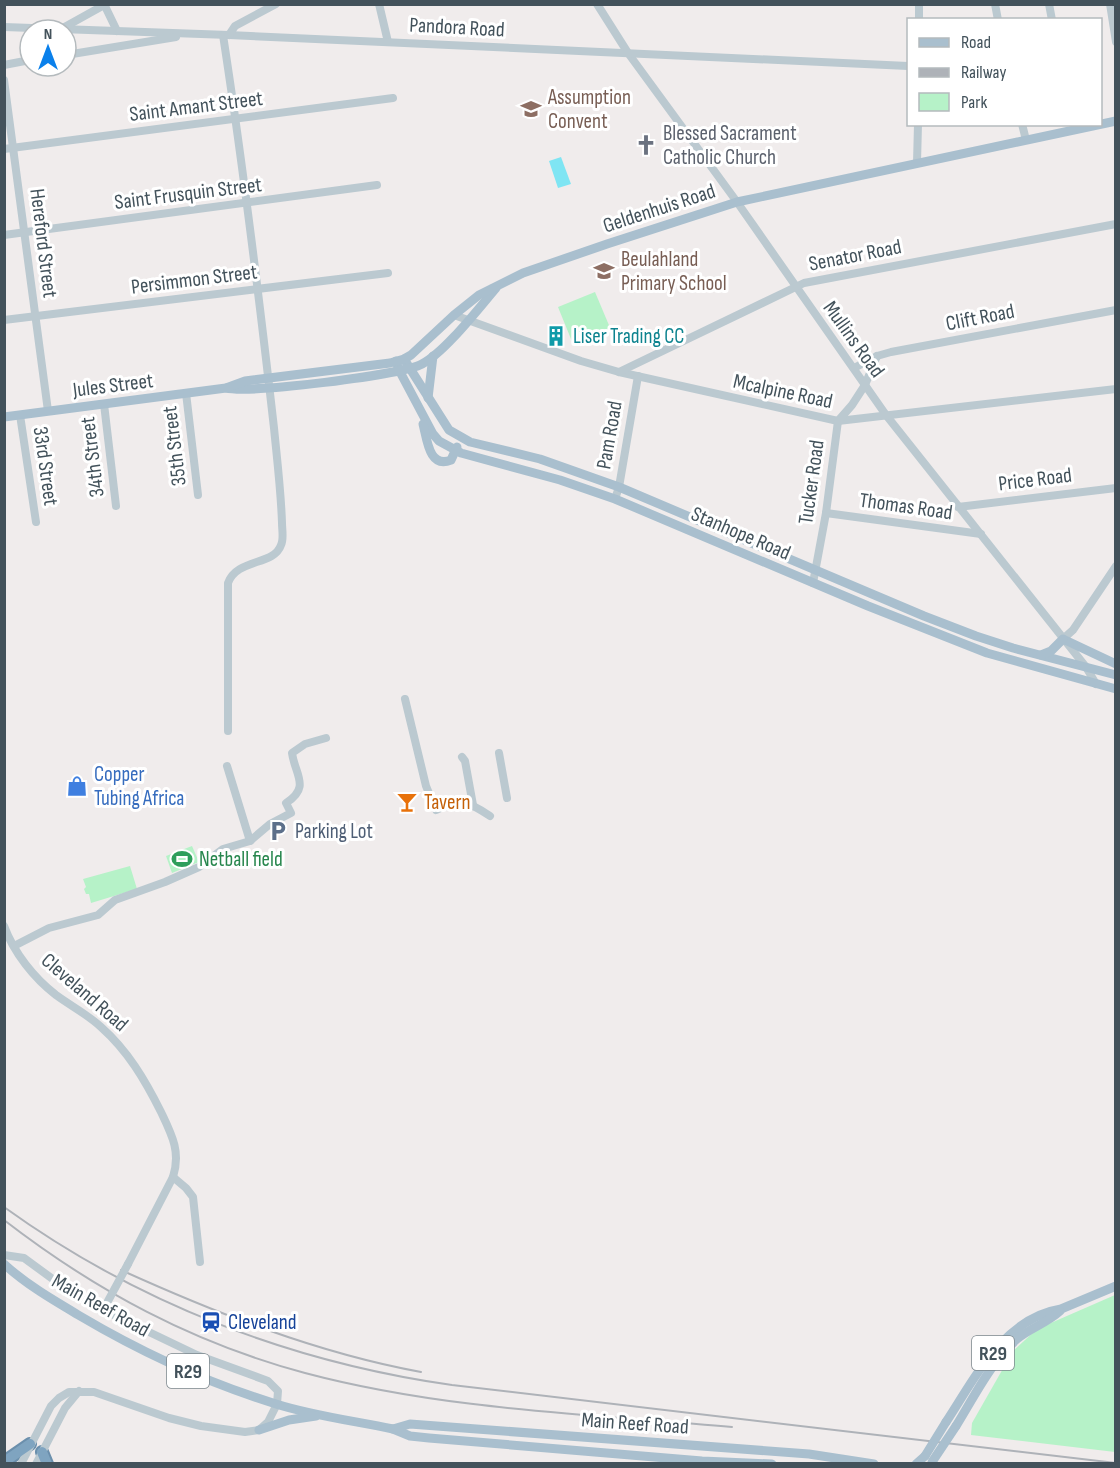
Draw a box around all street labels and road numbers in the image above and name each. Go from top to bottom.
street label: Pandora Road [409,13,505,42]
street label: Saint Amant Street [128,86,264,127]
street label: Saint Frusquin Street [113,172,263,215]
street label: Geldenhuis Road [600,179,718,238]
street label: Hereford Street [24,187,63,299]
street label: Senator Road [807,234,904,277]
street label: Persimmon Street [130,259,259,300]
street label: Mullins Road [818,296,890,382]
street label: Clift Road [944,299,1016,336]
street label: Jules Street [71,368,155,403]
street label: Mcalpine Road [731,369,835,414]
street label: Pam Road [591,399,628,471]
street label: 35th Street [157,405,192,487]
street label: 34th Street [75,415,110,498]
street label: 33rd Street [28,425,63,507]
street label: Tucker Road [793,438,830,526]
street label: Price Road [997,463,1073,496]
street label: Thomas Road [858,488,954,525]
street label: Stanhope Road [687,501,794,566]
street label: Cleveland Road [36,948,133,1037]
street label: Main Reef Road [48,1268,154,1342]
road number: R29 [972,1336,1014,1370]
road number: R29 [167,1354,209,1388]
street label: Main Reef Road [580,1407,689,1440]

